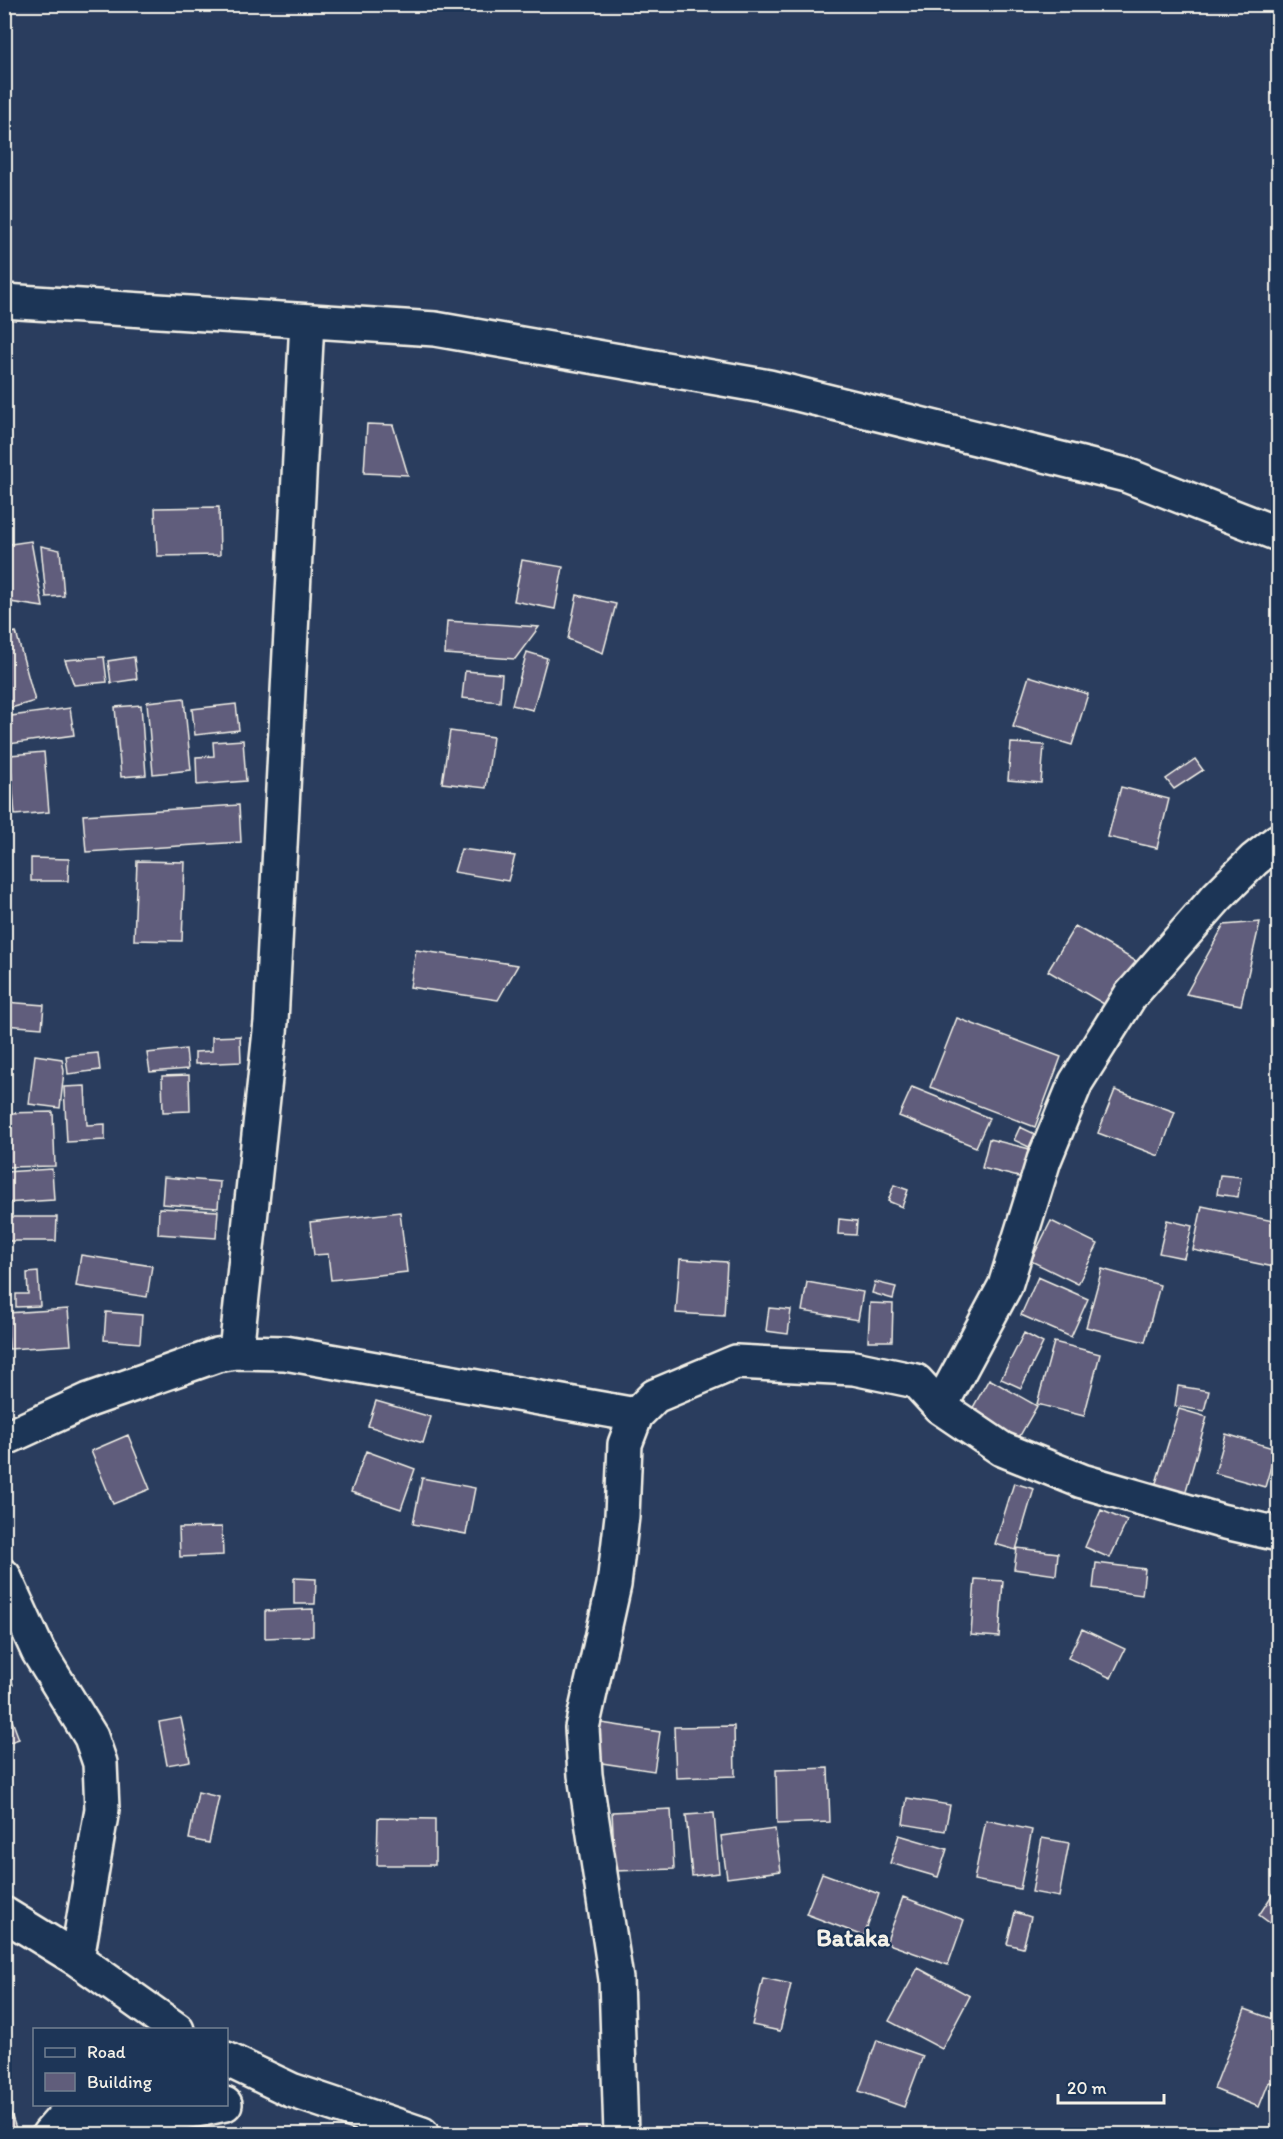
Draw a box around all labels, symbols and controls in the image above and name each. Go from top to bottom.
district label: Bataka [816,1923,890,1952]
legend [33,2028,228,2106]
text: Road [87,2041,126,2063]
scale bar [1058,2067,1164,2105]
text: Building [87,2071,153,2093]
text: 20 m [1067,2077,1107,2099]

